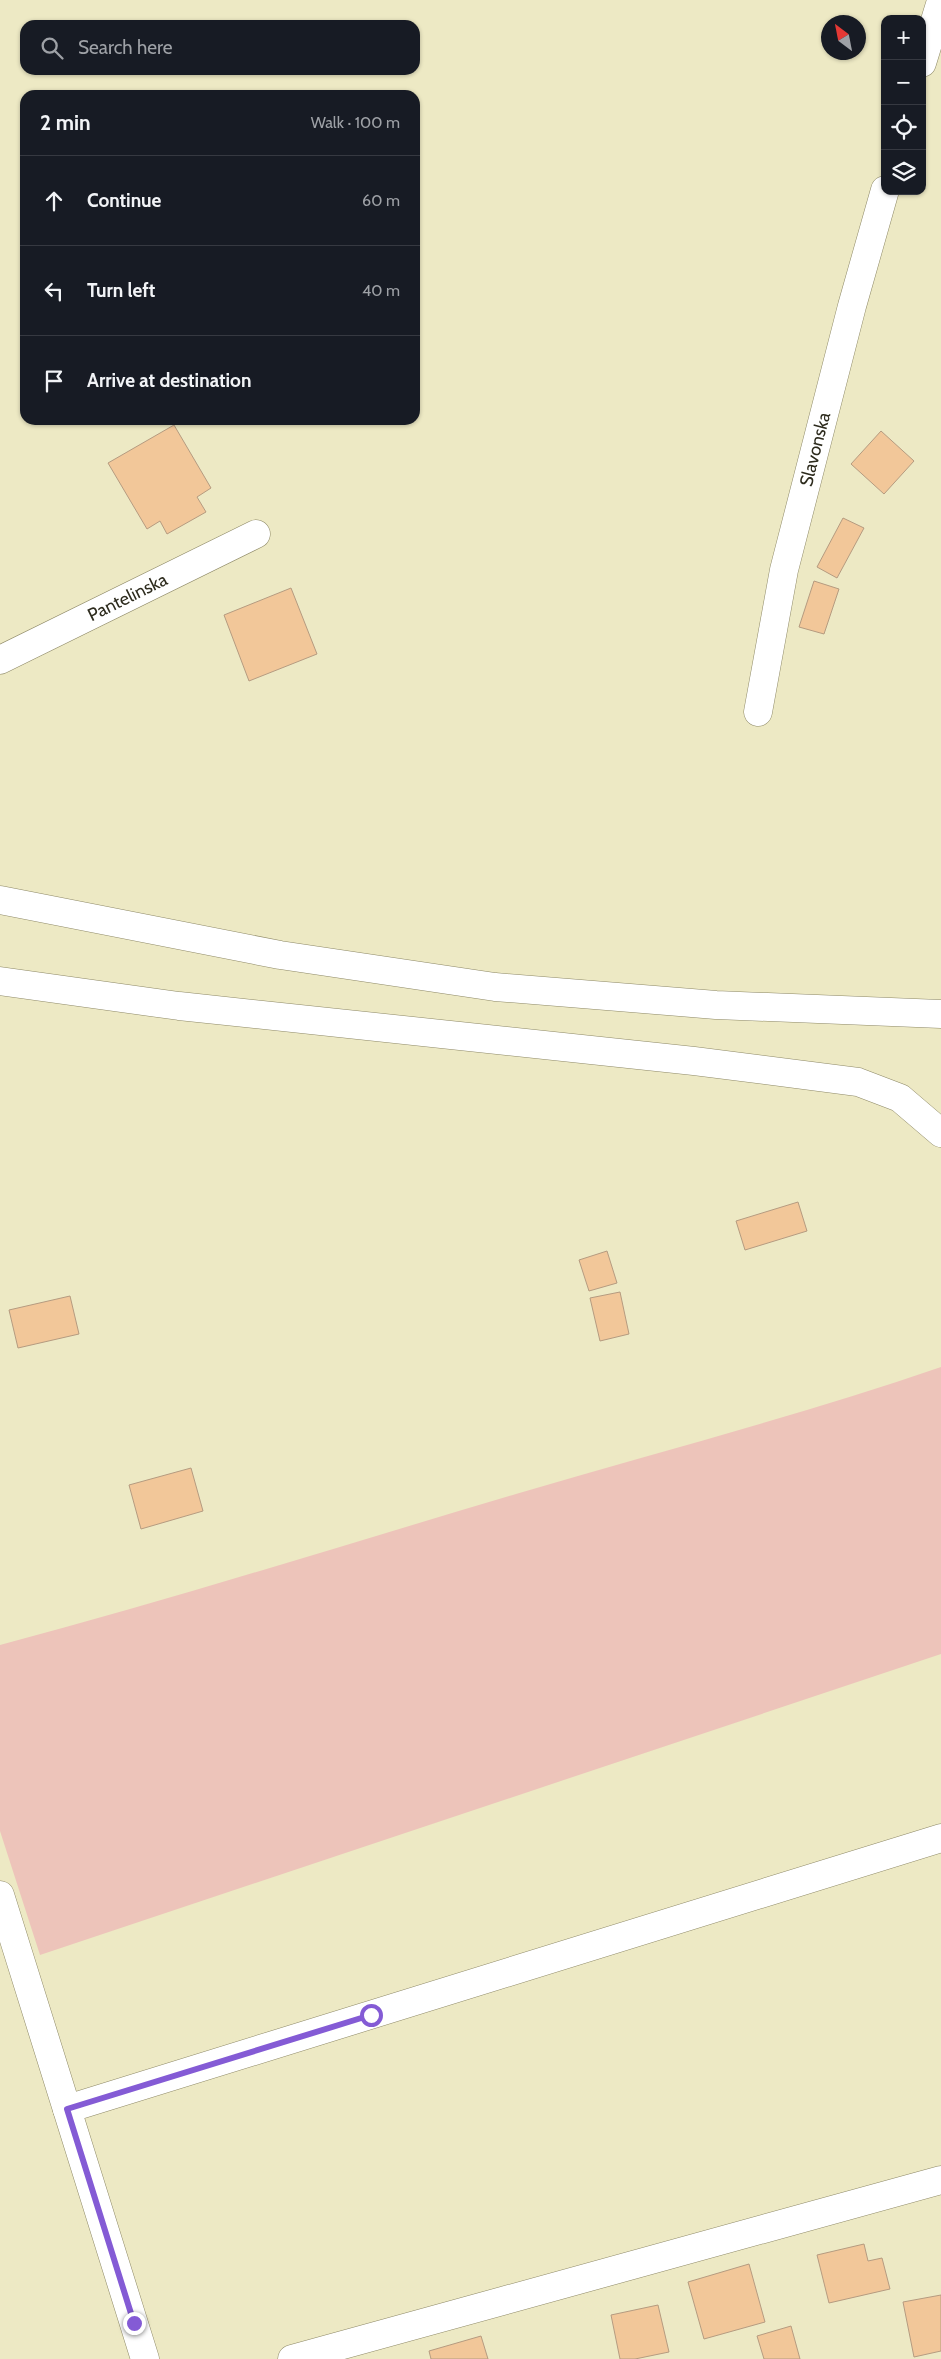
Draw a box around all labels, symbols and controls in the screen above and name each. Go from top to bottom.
north arrow [821,15,866,60]
map controls [881,15,926,195]
button: + [881,15,926,60]
search box [20,20,420,75]
icon: search [38,34,66,62]
text: Search here [78,36,172,59]
button: − [881,60,926,105]
button: locate [881,105,926,150]
text: 2 min [40,110,91,135]
text: Walk · 100 m [311,113,400,132]
button: layers [881,150,926,195]
icon: ahead [40,187,68,215]
text: Continue [87,189,161,212]
text: 60 m [362,191,400,210]
icon: left [40,277,68,305]
text: Turn left [87,279,155,302]
text: 40 m [362,281,400,300]
icon: arrive [40,367,68,395]
text: Arrive at destination [87,369,251,392]
street label: Slavonska [795,410,835,489]
street label: Pantelinska [84,568,171,626]
route start [360,2004,383,2027]
route end [123,2312,146,2335]

